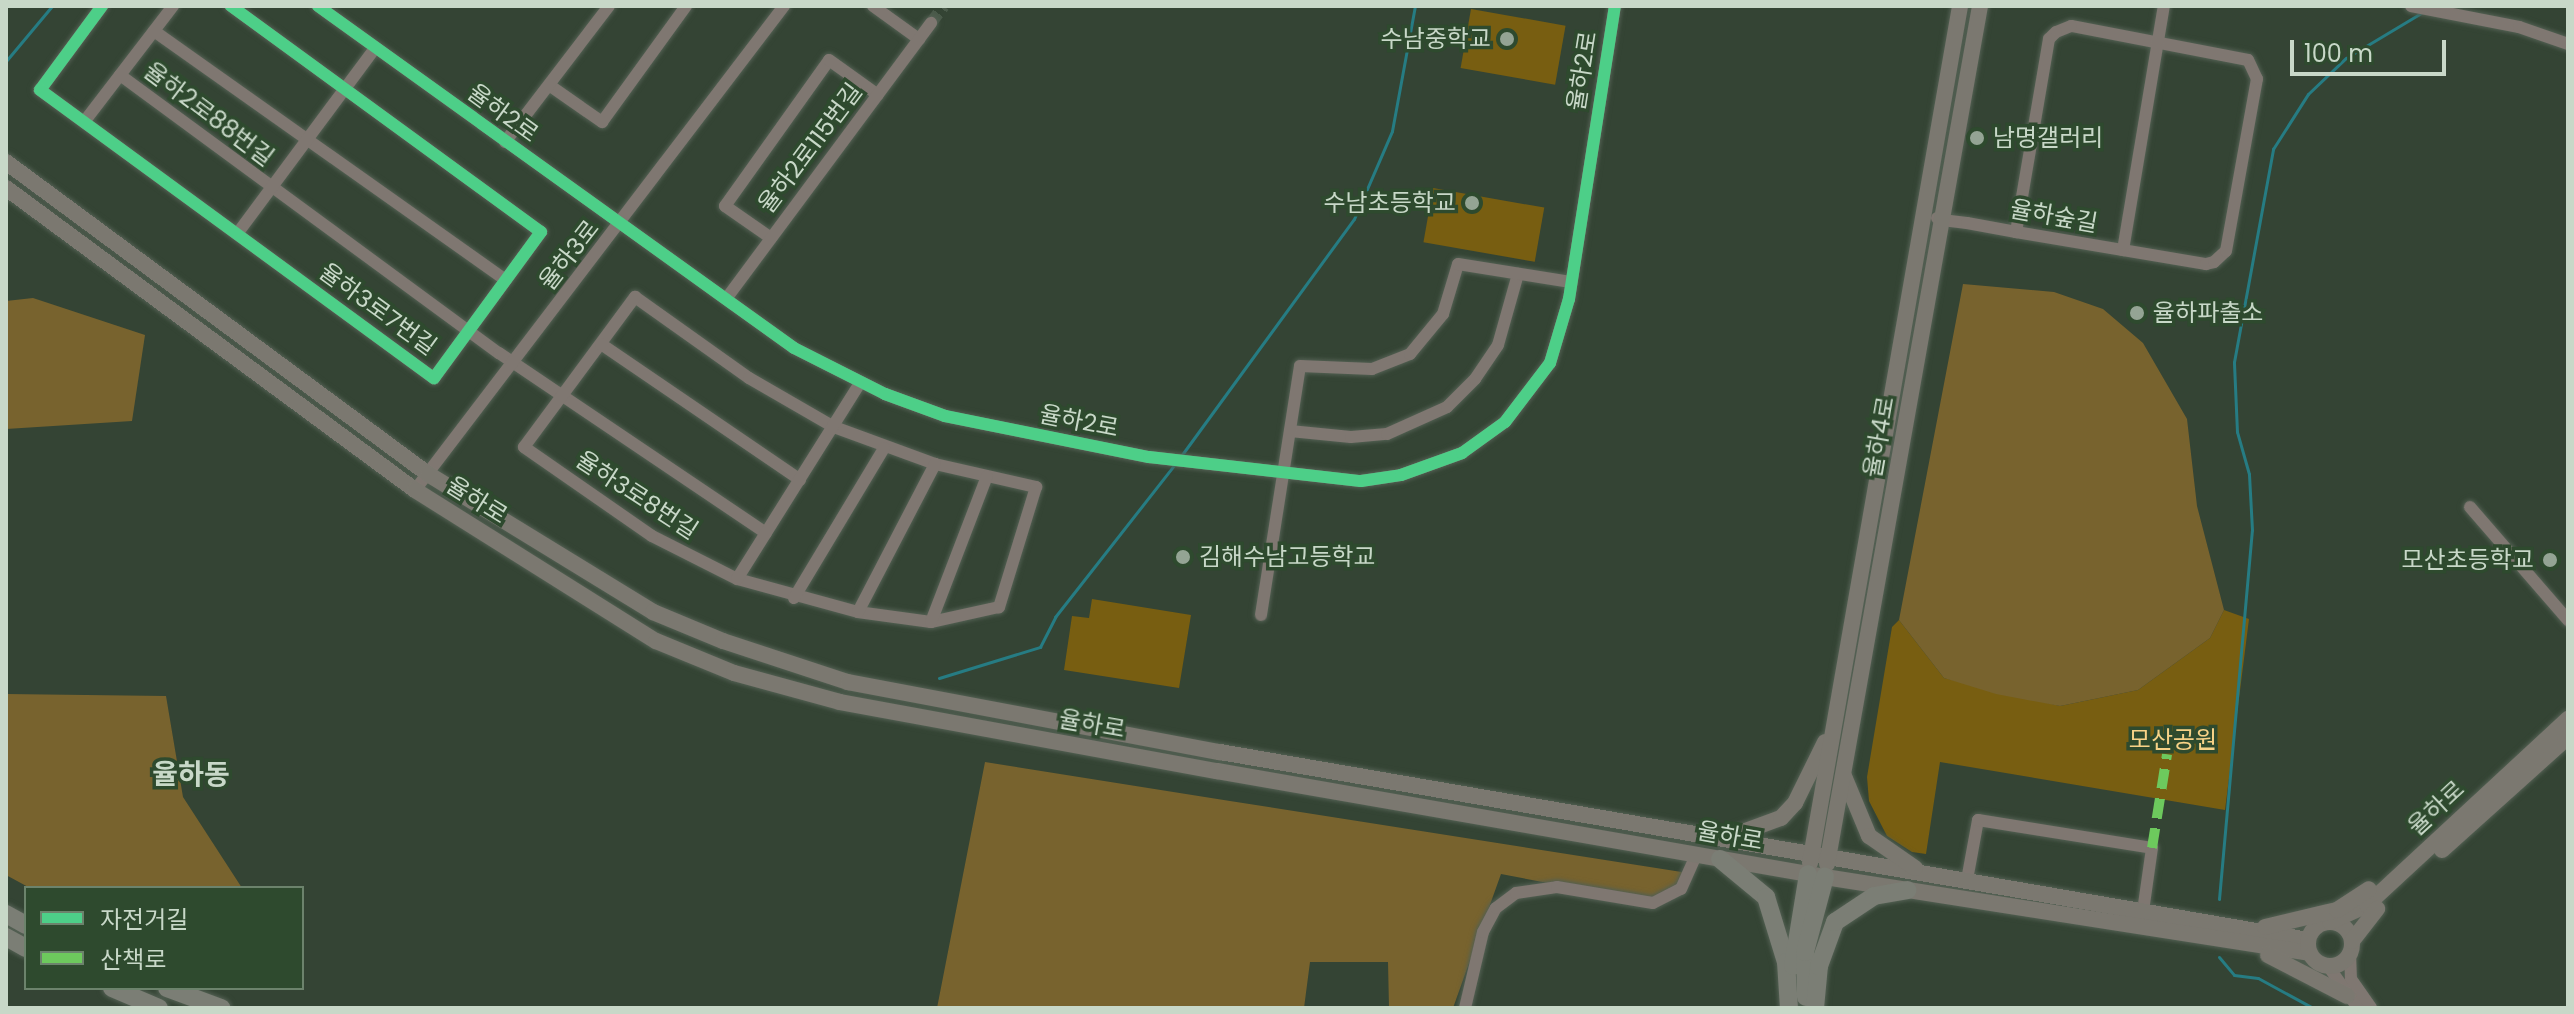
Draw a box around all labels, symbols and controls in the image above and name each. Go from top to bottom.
scale bar [2294,24,2450,74]
place label: 수남중학교 [1381,25,1491,53]
street label: 율하2로 [1562,29,1602,113]
marker: 수남중학교 [1498,30,1516,48]
text: 100 m [2304,37,2373,70]
street label: 율하2로88번길 [139,56,279,172]
street label: 율하2로 [462,78,544,148]
street label: 율하2로115번길 [752,78,868,218]
place label: 남명갤러리 [1993,124,2103,152]
marker: 남명갤러리 [1968,129,1986,147]
place label: 수남초등학교 [1324,189,1456,217]
marker: 수남초등학교 [1463,194,1481,212]
street label: 율하숲길 [2008,194,2100,238]
street label: 율하3로 [533,214,605,296]
street label: 율하3로7번길 [314,257,442,361]
place label: 율하파출소 [2153,299,2263,327]
marker: 율하파출소 [2128,304,2146,322]
street label: 율하4로 [1858,394,1900,480]
street label: 율하2로 [1037,399,1121,443]
street label: 율하3로8번길 [571,445,703,545]
street label: 율하로 [441,470,513,530]
place label: 김해수남고등학교 [1199,543,1376,571]
place label: 모산초등학교 [2402,546,2534,574]
marker: 김해수남고등학교 [1174,548,1192,566]
marker: 모산초등학교 [2541,551,2559,569]
street label: 율하로 [1057,704,1127,744]
park label: 모산공원 [2129,726,2217,754]
district label: 율하동 [152,758,230,792]
street label: 율하로 [2402,775,2470,841]
street label: 율하로 [1695,816,1765,856]
legend [24,886,304,990]
text: 자전거길 [100,903,188,936]
text: 산책로 [100,943,166,976]

